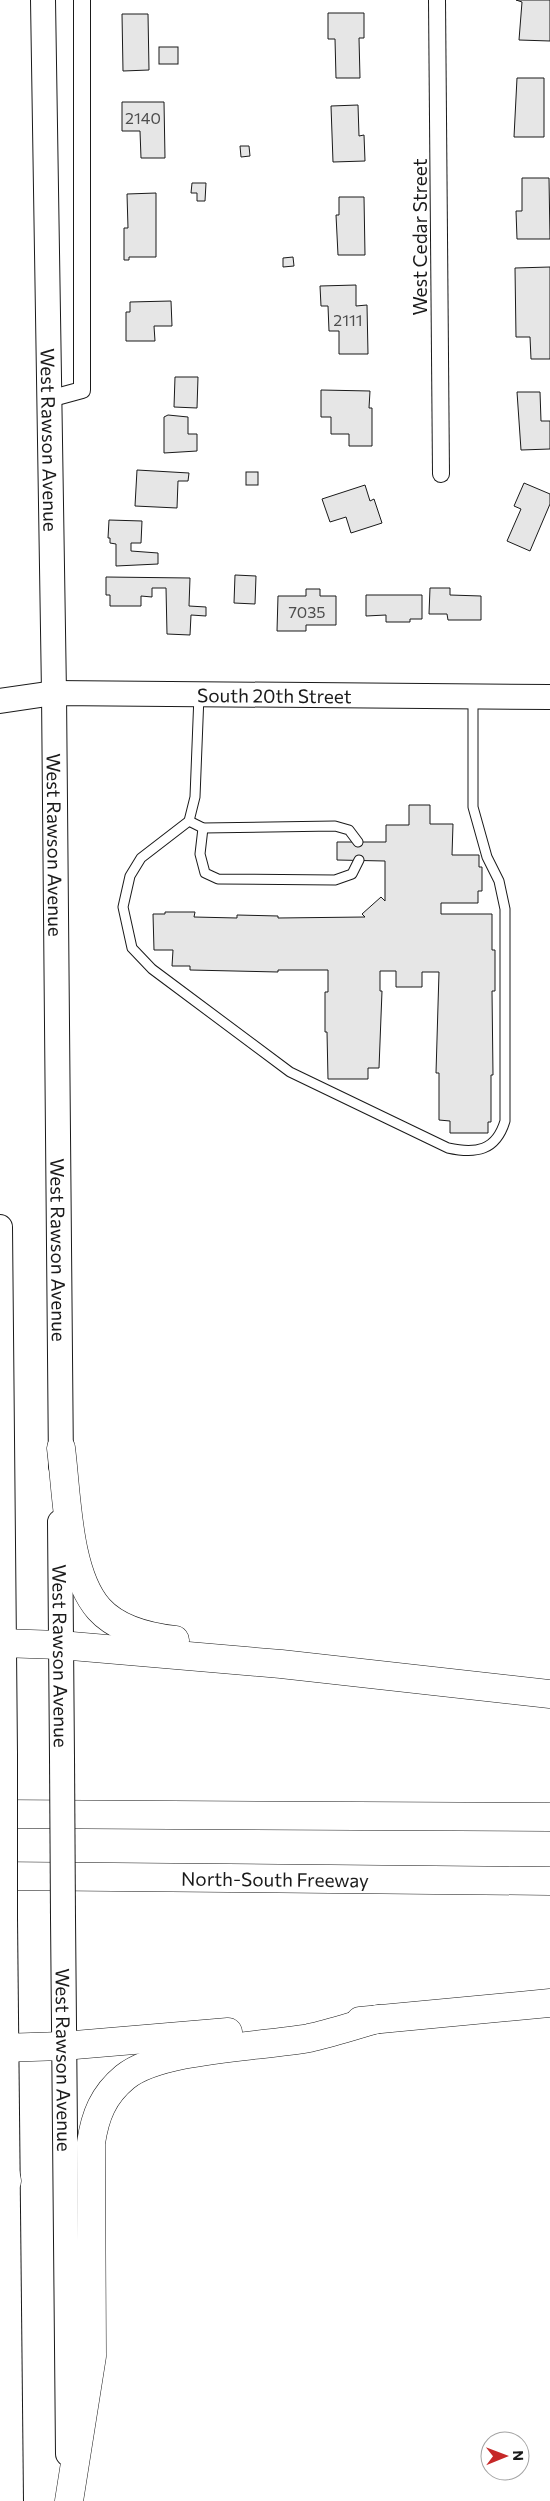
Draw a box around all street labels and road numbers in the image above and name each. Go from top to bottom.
street label: West Cedar Street [408,158,431,315]
street label: West Rawson Avenue [37,348,63,532]
street label: South 20th Street [197,683,352,707]
street label: West Rawson Avenue [43,753,68,937]
street label: West Rawson Avenue [47,1158,71,1342]
street label: West Rawson Avenue [49,1564,73,1748]
street label: North-South Freeway [181,1866,369,1891]
street label: West Rawson Avenue [52,1968,77,2152]

